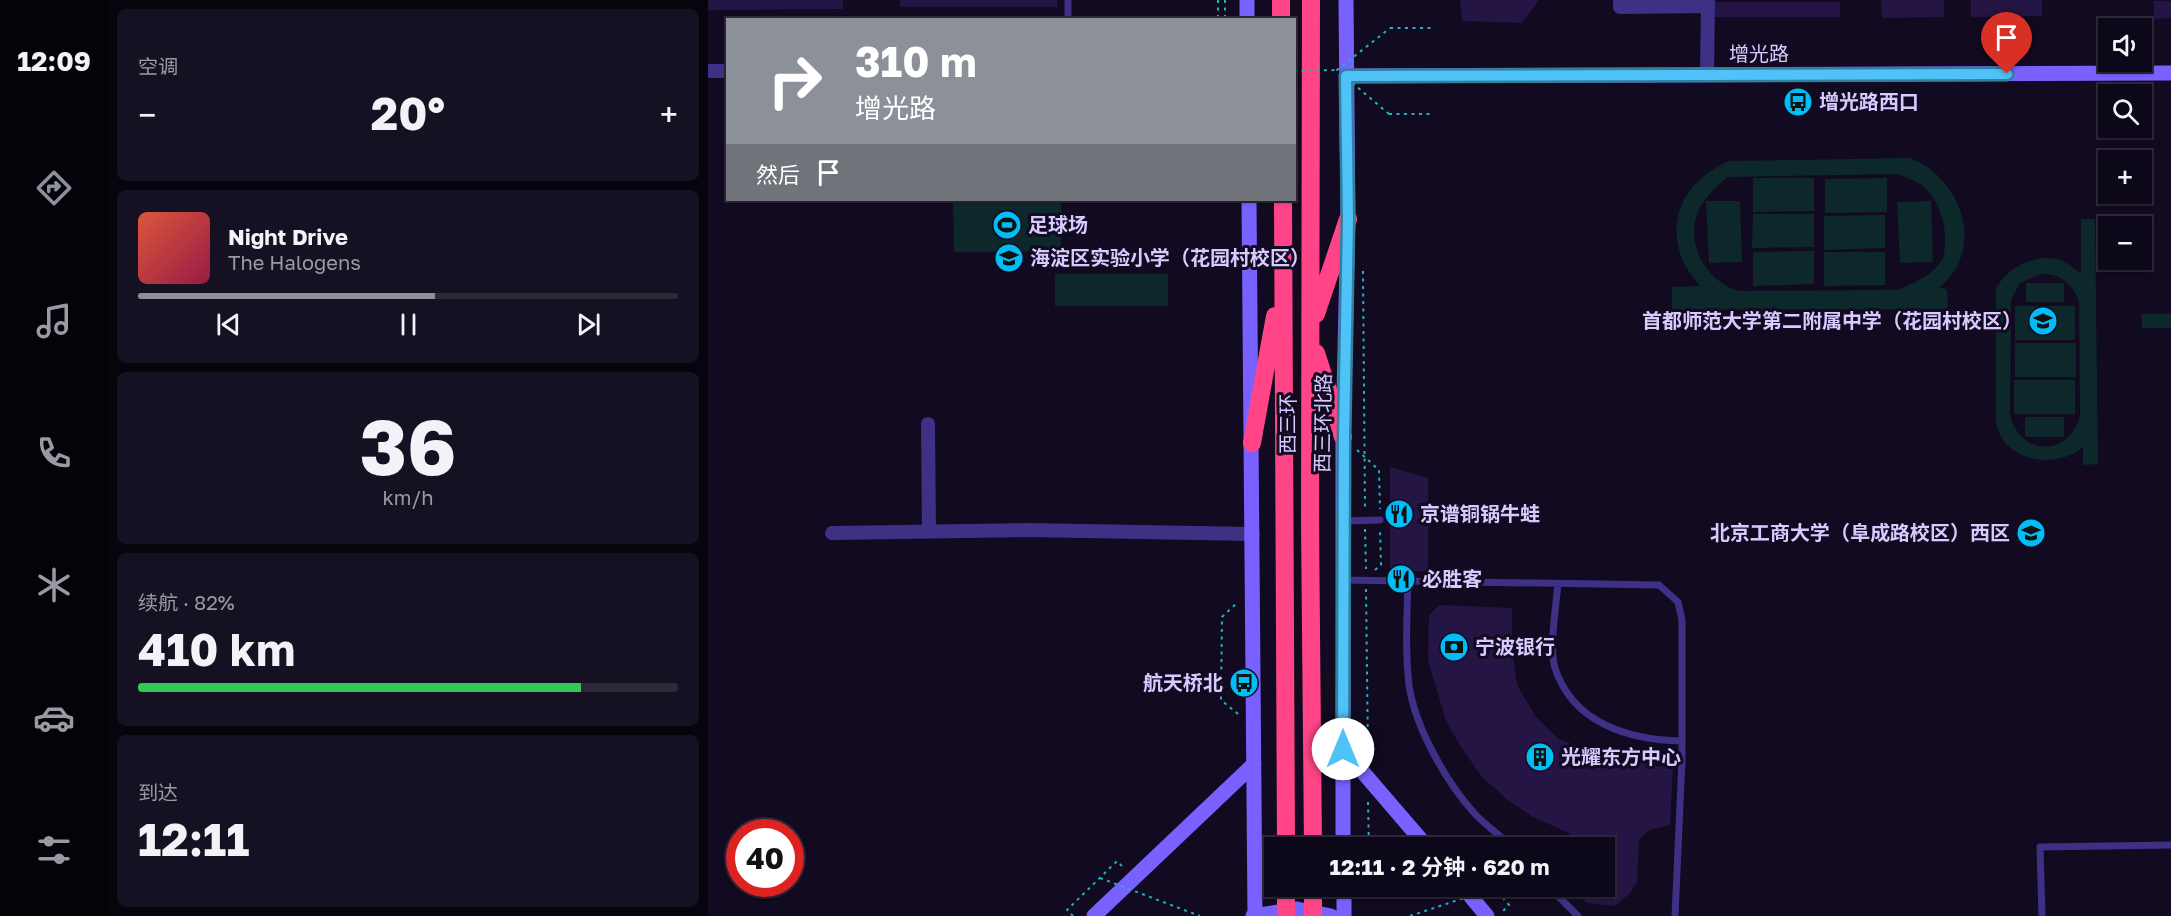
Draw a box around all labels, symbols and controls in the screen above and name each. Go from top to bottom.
pin [1981,12,2032,74]
map controls [2098,18,2152,270]
button: sound [2098,18,2152,72]
icon: arrive [1990,21,2023,54]
text: 310 m [855,36,977,86]
street label: 增光路 [1729,41,1789,65]
icon: right [756,42,834,120]
text: 12:09 [17,45,91,77]
text: 空调 [138,54,178,78]
button: search [2098,84,2152,138]
text: 20° [371,86,445,140]
bus stop icon: 增光路西口 [1782,86,1814,118]
place label: 增光路西口 [1819,89,1919,113]
text: 增光路 [855,92,936,124]
text: − [138,95,156,134]
text: + [660,95,678,134]
button: + [2098,150,2152,204]
icon: arrive [812,156,845,189]
text: 然后 [756,161,800,188]
icon: directions [33,167,75,209]
sports icon: 足球场 [991,209,1023,241]
place label: 足球场 [1028,212,1088,236]
button: − [2098,216,2152,270]
text: Night Drive [228,223,348,250]
school or university icon: 海淀区实验小学（花园村校区） [993,242,1025,274]
place label: 海淀区实验小学（花园村校区） [1030,245,1310,269]
text: The Halogens [228,250,361,274]
icon: music [33,300,75,342]
school or university icon: 首都师范大学第二附属中学（花园村校区） [2027,305,2059,337]
icon: previous [212,308,245,341]
icon: pause [392,308,425,341]
icon: next [572,308,605,341]
place label: 首都师范大学第二附属中学（花园村校区） [1642,308,2022,332]
street label: 西三环北路 [1309,373,1335,473]
street label: 西三环 [1275,394,1299,454]
text: 36 [359,399,457,492]
icon: phone [33,432,75,474]
text: km/h [383,485,433,509]
restaurant icon: 京谱铜锅牛蛙 [1383,498,1415,530]
place label: 京谱铜锅牛蛙 [1420,501,1540,525]
school or university icon: 北京工商大学（阜成路校区）西区 [2015,517,2047,549]
place label: 北京工商大学（阜成路校区）西区 [1710,520,2010,544]
restaurant icon: 必胜客 [1385,563,1417,595]
icon: climate [33,564,75,606]
place label: 必胜客 [1422,566,1482,590]
text: 续航 · 82% [138,590,235,614]
text: 410 km [138,622,295,676]
bank icon: 宁波银行 [1438,631,1470,663]
place label: 宁波银行 [1475,634,1555,658]
bus stop icon: 航天桥北 [1228,667,1260,699]
place label: 航天桥北 [1143,670,1223,694]
icon: car [33,697,75,739]
position arrow [1311,717,1375,781]
building icon: 光耀东方中心 [1524,741,1556,773]
place label: 光耀东方中心 [1561,744,1681,768]
text: 到达 [138,780,178,804]
text: 12:11 [138,812,249,866]
speed limit sign: 40 [726,819,804,897]
icon: filters [33,829,75,871]
text: 12:11 · 2 分钟 · 620 m [1330,853,1549,880]

